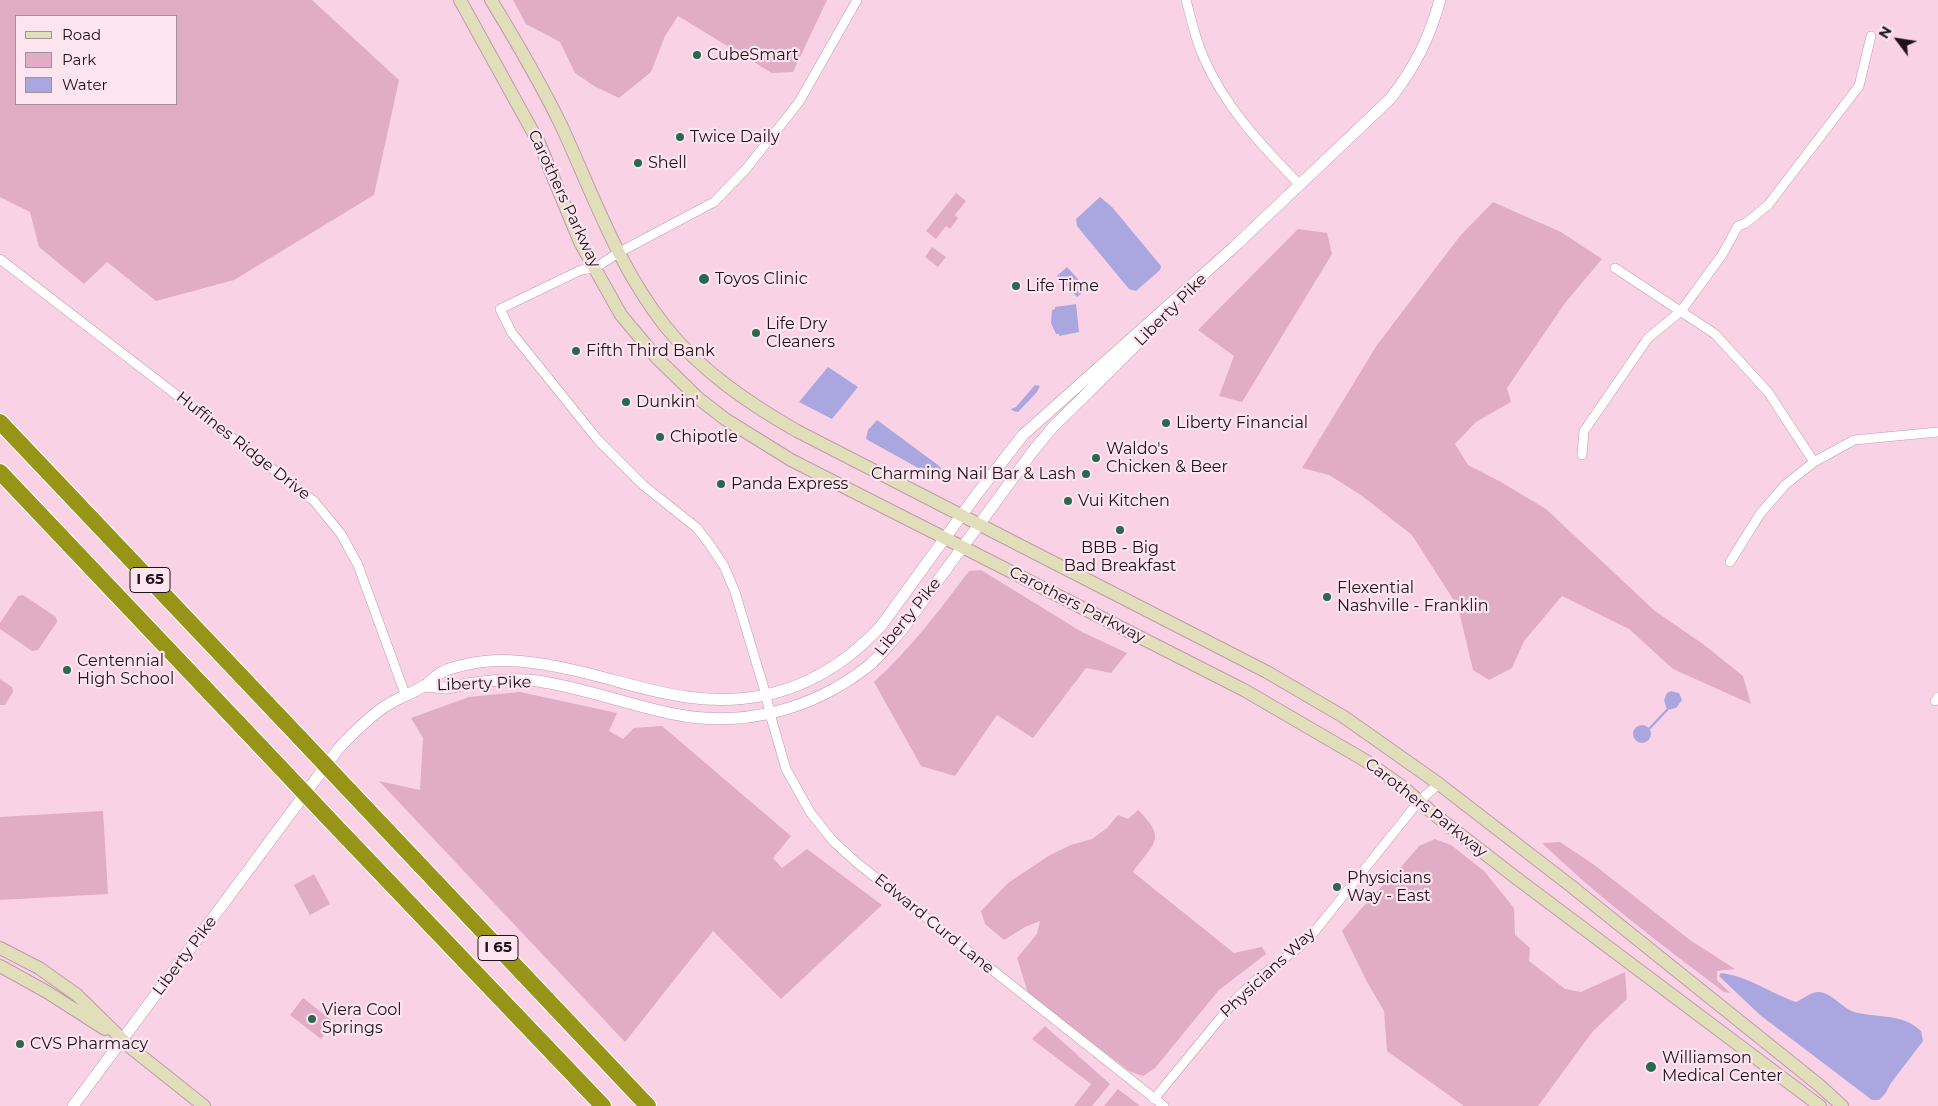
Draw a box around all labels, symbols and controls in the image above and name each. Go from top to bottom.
legend [15,15,178,105]
north arrow [1873,15,1923,65]
text: N [1875,23,1896,42]
text: Road [62,25,101,44]
place label: CubeSmart [707,45,799,65]
marker: CubeSmart [691,49,703,61]
text: Park [62,50,96,69]
text: Water [62,75,108,94]
street label: Carothers Parkway [524,127,604,271]
place label: Twice Daily [690,127,780,147]
marker: Twice Daily [674,131,686,143]
place label: Shell [648,153,687,173]
marker: Shell [632,157,644,169]
place label: Toyos Clinic [715,269,808,289]
street label: Liberty Pike [1131,270,1211,350]
marker: Toyos Clinic [697,272,711,286]
place label: Life Time [1026,276,1099,296]
marker: Life Time [1010,280,1022,292]
place label: Life Dry Cleaners [766,314,835,352]
marker: Life Dry Cleaners [750,327,762,339]
place label: Fifth Third Bank [586,341,715,361]
marker: Fifth Third Bank [570,345,582,357]
street label: Huffines Ridge Drive [172,388,314,504]
place label: Dunkin' [636,392,699,412]
marker: Dunkin' [620,396,632,408]
place label: Liberty Financial [1176,413,1308,433]
marker: Liberty Financial [1160,417,1172,429]
place label: Chipotle [670,427,738,447]
marker: Chipotle [654,431,666,443]
place label: Waldo's Chicken & Beer [1106,439,1228,477]
marker: Waldo's Chicken & Beer [1090,452,1102,464]
place label: Charming Nail Bar & Lash [871,464,1076,484]
marker: Charming Nail Bar & Lash [1080,468,1092,480]
place label: Panda Express [731,474,848,494]
marker: Panda Express [715,478,727,490]
place label: Vui Kitchen [1078,491,1170,511]
marker: Vui Kitchen [1062,495,1074,507]
marker: BBB - Big Bad Breakfast [1114,524,1126,536]
place label: BBB - Big Bad Breakfast [1064,538,1176,576]
street label: Carothers Parkway [1006,562,1148,648]
road number: I 65 [130,568,170,592]
street label: Liberty Pike [871,574,945,660]
place label: Flexential Nashville - Franklin [1337,578,1489,616]
marker: Flexential Nashville - Franklin [1321,591,1333,603]
place label: Centennial High School [77,651,174,689]
marker: Centennial High School [61,664,73,676]
street label: Liberty Pike [437,673,531,695]
street label: Carothers Parkway [1361,754,1491,862]
place label: Physicians Way - East [1347,868,1431,906]
street label: Edward Curd Lane [870,870,998,978]
marker: Physicians Way - East [1331,881,1343,893]
street label: Liberty Pike [149,913,221,999]
street label: Physicians Way [1217,924,1319,1022]
road number: I 65 [478,936,518,960]
place label: Viera Cool Springs [322,1000,402,1038]
marker: Viera Cool Springs [306,1013,318,1025]
place label: CVS Pharmacy [30,1034,148,1054]
marker: CVS Pharmacy [14,1038,26,1050]
place label: Williamson Medical Center [1662,1048,1783,1086]
marker: Williamson Medical Center [1644,1060,1658,1074]

